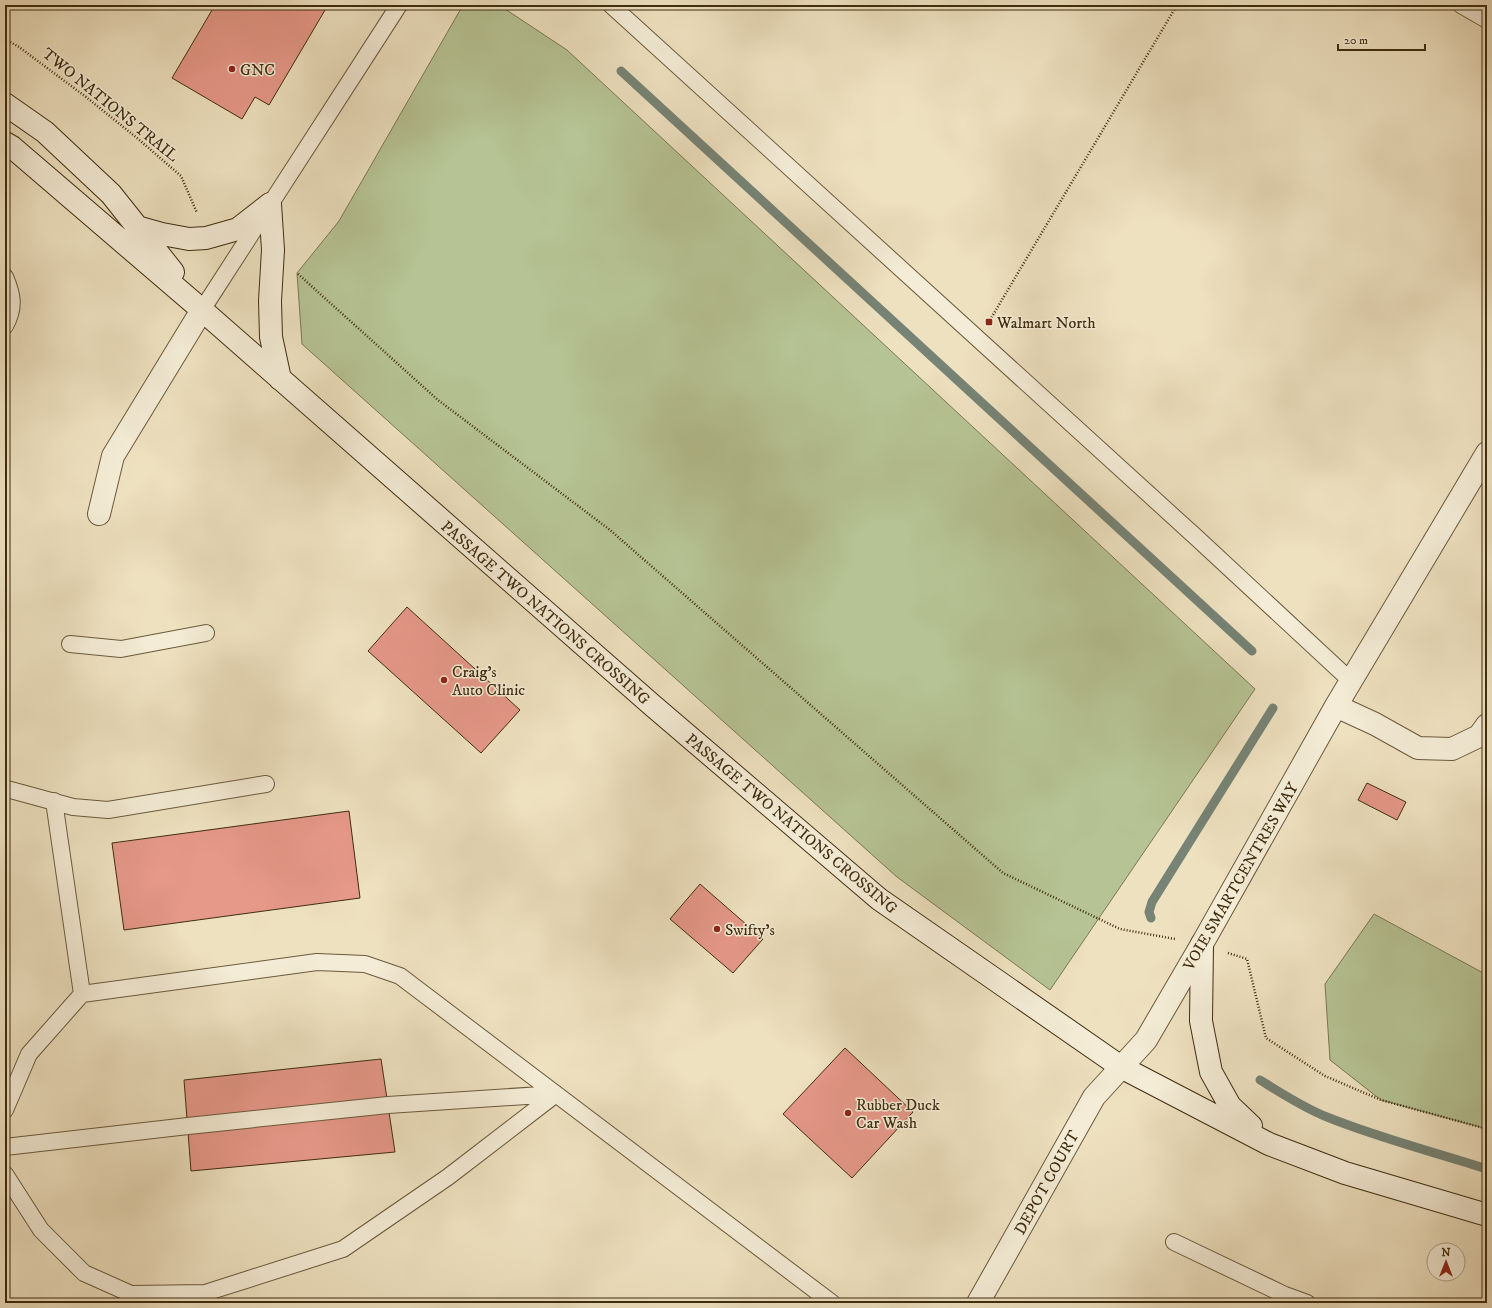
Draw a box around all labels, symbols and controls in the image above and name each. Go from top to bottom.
scale bar [1338,26,1425,52]
text: 20 m [1344,33,1368,48]
street label: TWO NATIONS TRAIL [38,44,183,166]
place label: GNC [240,60,275,80]
marker: GNC [227,64,237,74]
place label: Walmart North [996,313,1096,333]
marker: Walmart North [984,317,994,327]
street label: PASSAGE TWO NATIONS CROSSING [437,517,654,709]
place label: Craig's Auto Clinic [452,662,525,700]
marker: Craig's Auto Clinic [439,675,449,685]
street label: PASSAGE TWO NATIONS CROSSING [681,729,901,918]
street label: VOIE SMARTCENTRES WAY [1178,778,1303,975]
place label: Swifty's [725,920,775,940]
marker: Swifty's [712,924,722,934]
place label: Rubber Duck Car Wash [856,1095,940,1133]
marker: Rubber Duck Car Wash [843,1108,853,1118]
street label: DEPOT COURT [1010,1127,1084,1238]
north arrow [1426,1242,1466,1282]
text: N [1441,1246,1451,1260]

